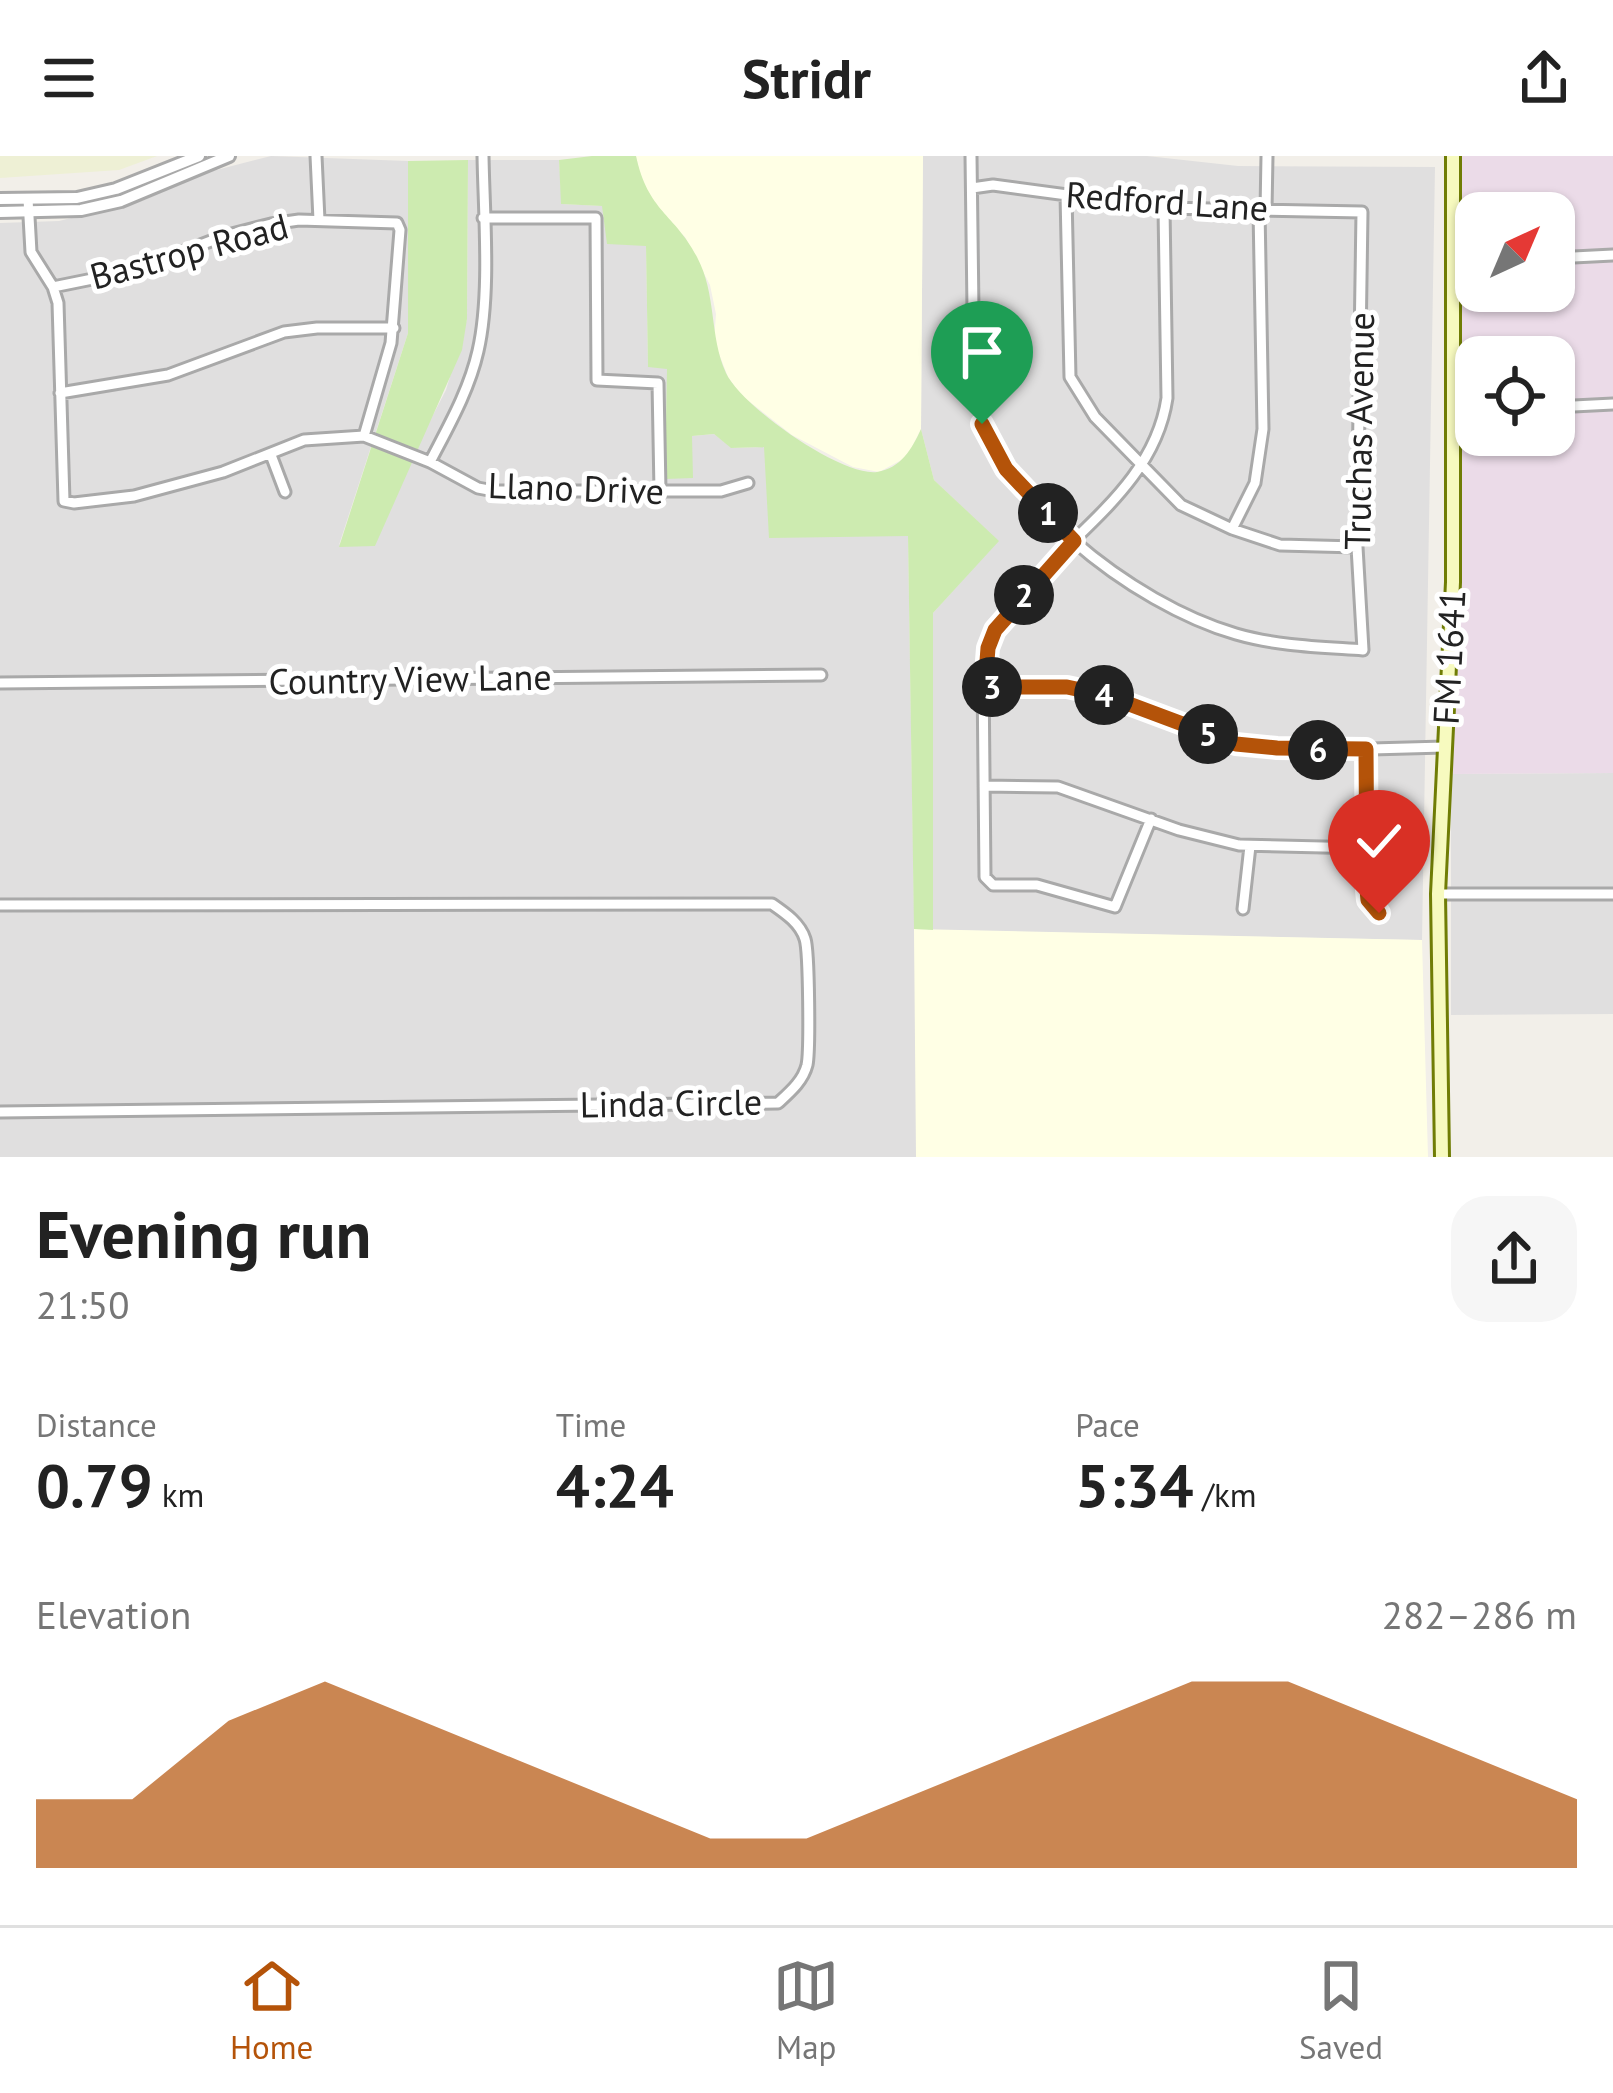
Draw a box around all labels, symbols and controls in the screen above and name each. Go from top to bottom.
text: Stridr [742,43,871,113]
icon: menu [36,45,102,111]
icon: share [1511,45,1577,111]
street label: Redford Lane [1064,170,1270,231]
north arrow [1455,192,1575,312]
map controls [1455,192,1575,456]
street label: Bastrop Road [85,202,293,299]
pin [931,301,1033,424]
street label: Truchas Avenue [1333,312,1384,550]
icon: arrive [949,319,1015,385]
button: locate [1455,336,1575,456]
street label: Llano Drive [487,461,665,514]
pin: 1 [1018,483,1078,543]
text: 1 [1039,491,1057,534]
pin: 2 [994,565,1054,625]
text: 2 [1015,573,1033,616]
street label: FM 1641 [1421,588,1476,726]
street label: Country View Lane [268,653,552,704]
pin: 3 [962,657,1022,717]
text: 3 [983,665,1001,708]
pin: 4 [1074,665,1134,725]
text: 4 [1095,673,1113,716]
pin: 5 [1178,704,1238,764]
text: 5 [1199,712,1217,755]
pin: 6 [1288,720,1348,780]
text: 6 [1309,728,1327,771]
pin [1328,790,1430,913]
icon: check [1346,808,1412,874]
street label: Linda Circle [579,1077,763,1128]
text: Evening run [36,1191,371,1276]
button: share [1451,1196,1577,1322]
text: 21:50 [36,1279,130,1330]
text: Distance [36,1403,157,1446]
text: Time [556,1403,626,1446]
text: Pace [1075,1403,1140,1446]
text: 0.79 [36,1446,153,1524]
text: 4:24 [556,1446,674,1524]
text: 5:34 [1075,1446,1194,1524]
text: km [153,1473,204,1516]
text: /km [1194,1473,1257,1516]
text: Elevation [36,1589,191,1640]
text: 282–286 m [1382,1589,1577,1640]
tab: Home [230,1953,313,2068]
tab: Map [773,1953,839,2068]
tab: Saved [1299,1953,1383,2068]

